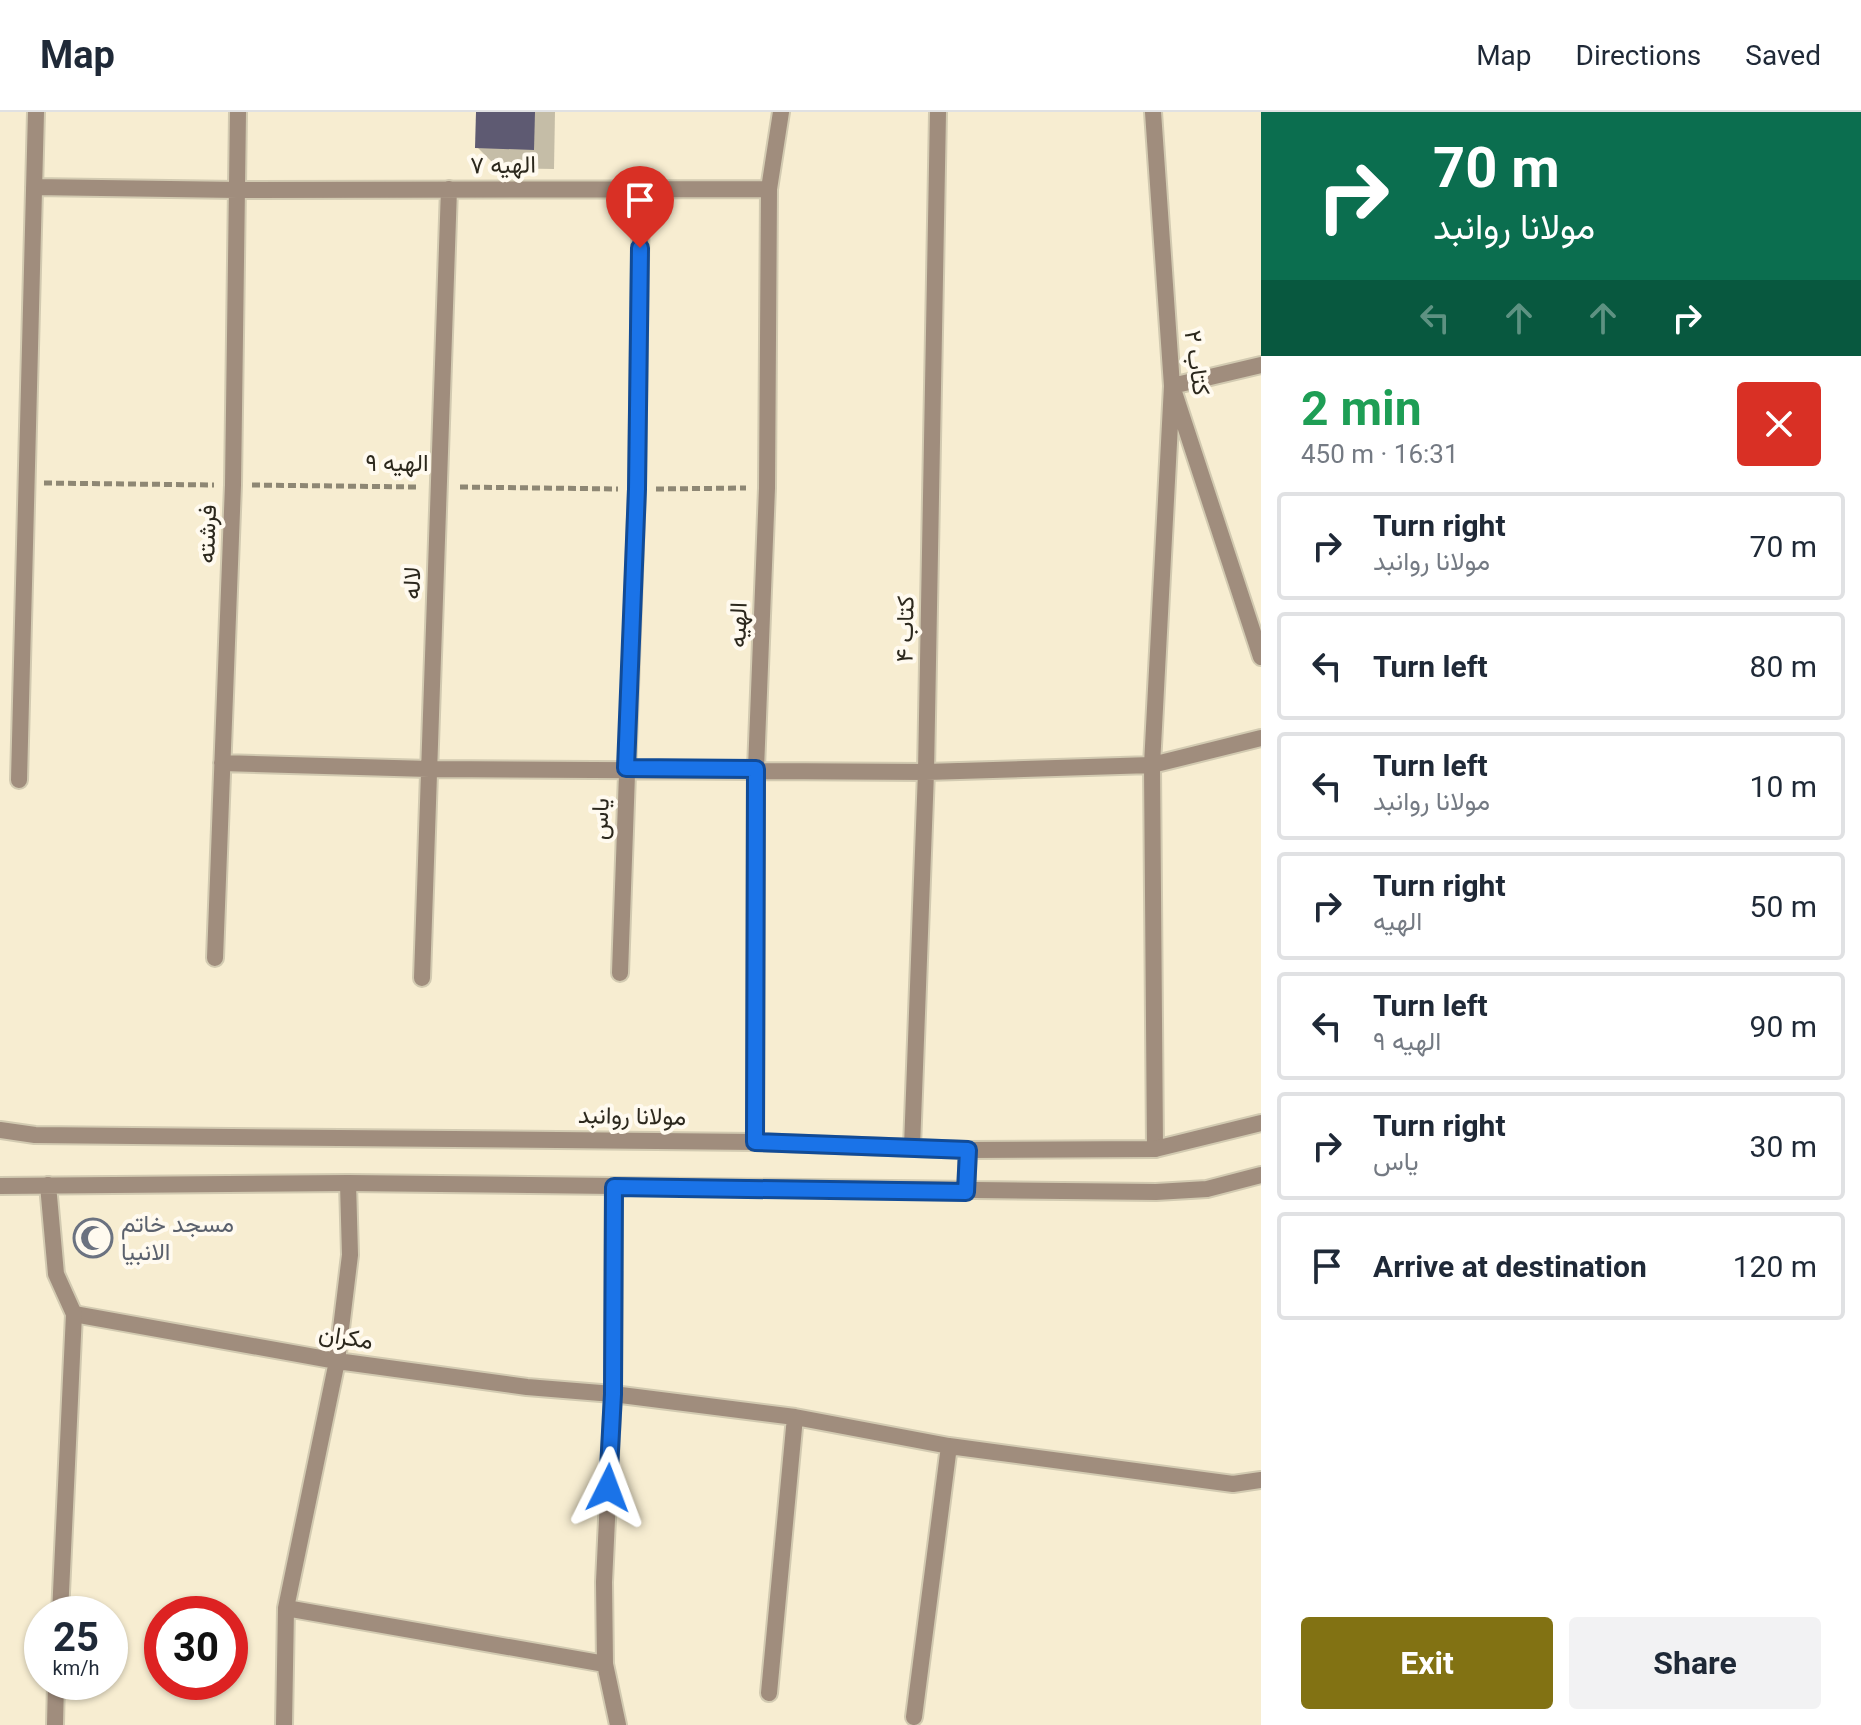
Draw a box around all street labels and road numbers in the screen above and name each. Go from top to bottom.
street label: الهیه ۷ [470,150,536,181]
street label: کتاب ۲ [1179,329,1215,397]
street label: الهیه ۹ [365,449,429,478]
street label: فرشته [192,504,223,564]
street label: لاله [397,566,427,600]
street label: کتاب ۴ [890,595,920,663]
street label: الهیه [723,602,754,648]
street label: یاس [585,797,615,841]
street label: مولانا روانبد [578,1101,686,1132]
street label: مکران [317,1319,375,1356]

